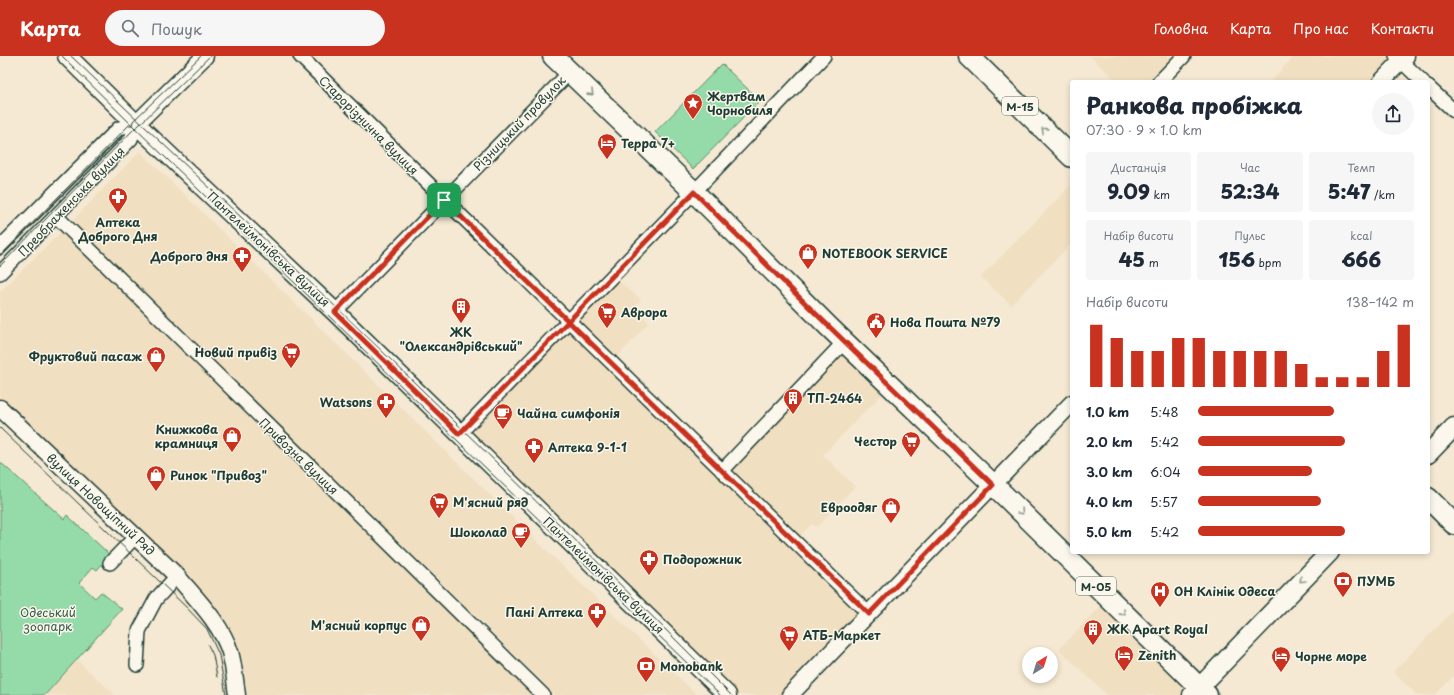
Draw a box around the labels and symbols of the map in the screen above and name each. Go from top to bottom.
street label: Старорізнична вулиця [315,71,423,179]
street label: Різницький провулок [469,71,570,175]
place label: Жертвам Чорнобиля [707,87,773,119]
one-way arrow [586,88,594,95]
place icon: Жертвам Чорнобиля [682,92,704,120]
road number: М-15 [1002,97,1038,115]
one-way arrow [1041,127,1049,134]
hotel icon: Терра 7+ [596,132,618,160]
place label: Терра 7+ [621,134,675,152]
street label: Преображенська вулиця [14,142,128,260]
pin [427,183,461,217]
pharmacy icon: Аптека Доброго Дня [107,186,129,214]
street label: Пантелеймонівська вулиця [204,187,334,311]
place label: Аптека Доброго Дня [77,213,158,245]
shop icon: NOTEBOOK SERVICE [797,242,819,270]
place label: NOTEBOOK SERVICE [822,244,948,262]
pharmacy icon: Доброго дня [231,245,253,273]
place label: Доброго дня [150,247,228,265]
building icon: ЖК "Олександрівський" [450,296,472,324]
supermarket icon: Аврора [596,301,618,329]
place label: Аврора [620,303,668,321]
public building icon: Нова Пошта №79 [865,311,887,339]
place label: Нова Пошта №79 [890,313,1001,331]
place label: ЖК "Олександрівський" [399,323,523,355]
supermarket icon: Новий привіз [280,341,302,369]
place label: Новий привіз [195,343,277,361]
shop icon: Фруктовий пасаж [145,345,167,373]
place label: Фруктовий пасаж [29,347,142,365]
building icon: ТП-2464 [782,387,804,415]
place label: ТП-2464 [807,389,862,407]
pharmacy icon: Watsons [375,391,397,419]
place label: Watsons [320,393,372,411]
cafe icon: Чайна симфонія [492,402,514,430]
place label: Чайна симфонія [517,404,620,422]
street label: Привозна вулиця [255,414,343,498]
place label: Книжкова крамниця [154,420,218,452]
shop icon: Книжкова крамниця [221,425,243,453]
supermarket icon: Честор [900,430,922,458]
place label: Честор [854,432,897,450]
pharmacy icon: Аптека 9-1-1 [523,436,545,464]
place label: Аптека 9-1-1 [548,438,627,456]
street label: вулиця Новощіпний Ряд [43,449,159,559]
shop icon: Ринок "Привоз" [145,464,167,492]
place label: Ринок "Привоз" [170,466,267,484]
supermarket icon: М'ясний ряд [428,491,450,519]
place label: М'ясний ряд [453,493,528,511]
shop icon: Евроодяг [880,496,902,524]
place label: Евроодяг [821,498,877,516]
one-way arrow [1016,507,1024,515]
street label: Пантелеймонівська вулиця [540,512,668,638]
cafe icon: Шоколад [510,521,532,549]
place label: Шоколад [450,523,507,541]
pharmacy icon: Подорожник [638,548,660,576]
place label: Подорожник [663,550,742,568]
bank icon: ПУМБ [1332,570,1354,598]
place label: ПУМБ [1357,572,1395,590]
one-way arrow [1299,575,1307,583]
road number: М-05 [1076,577,1116,595]
hospital icon: ОН Клінік Одеса [1149,580,1171,608]
place label: ОН Клінік Одеса [1174,582,1276,600]
pharmacy icon: Панi Аптека [586,601,608,629]
park label: Одеський зоопарк [20,603,76,635]
place label: Панi Аптека [506,603,583,621]
one-way arrow [1118,608,1126,616]
shop icon: М'ясний корпус [410,614,432,642]
place label: М'ясний корпус [311,616,407,634]
building icon: ЖК Apart Royal [1082,618,1104,646]
place label: ЖК Apart Royal [1106,620,1208,638]
supermarket icon: АТБ-Маркет [778,624,800,652]
place label: АТБ-Маркет [803,626,881,644]
hotel icon: Zenith [1113,644,1135,672]
hotel icon: Чорне море [1270,645,1292,673]
place label: Zenith [1138,646,1176,664]
north arrow [1022,647,1058,683]
place label: Чорне море [1295,647,1367,665]
bank icon: Monobank [635,655,657,683]
place label: Monobank [660,657,723,675]

